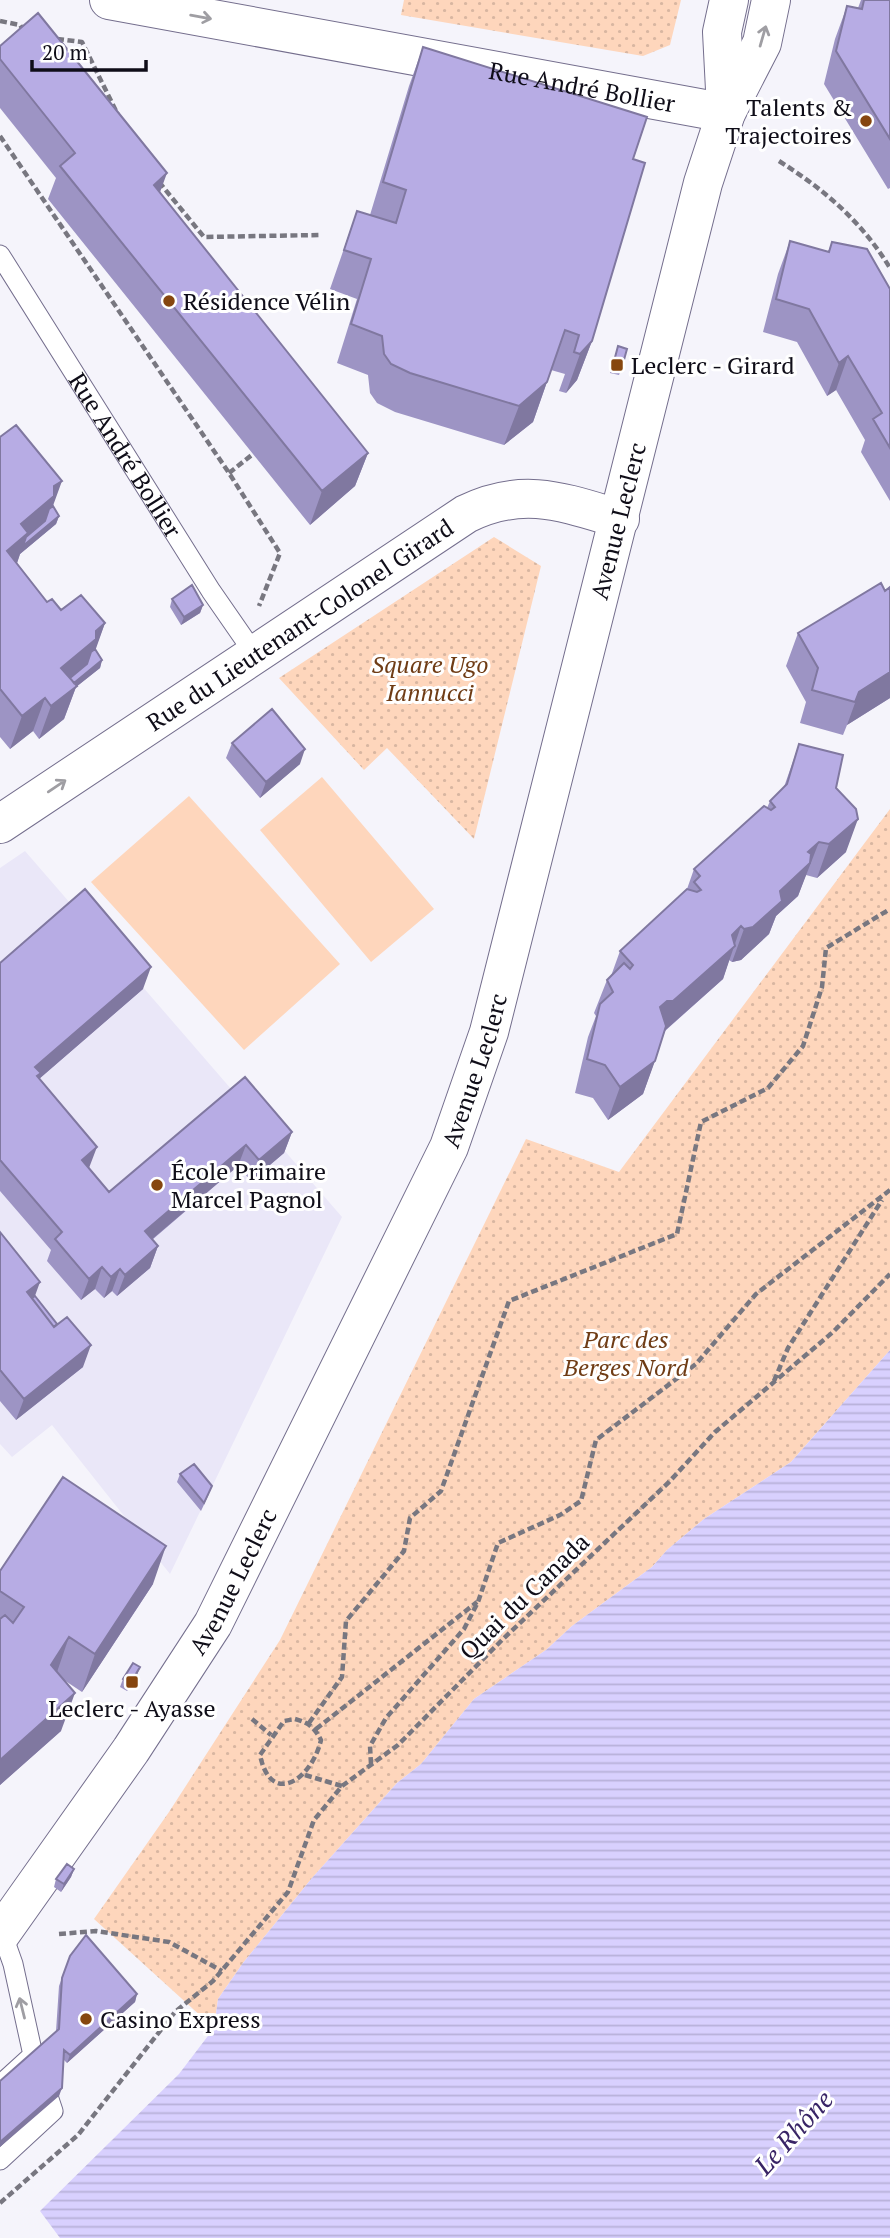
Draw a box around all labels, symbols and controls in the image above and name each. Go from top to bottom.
one-way arrow [189,10,212,24]
one-way arrow [757,25,770,47]
scale bar [32,28,145,72]
text: 20 m [42,38,88,66]
street label: Rue André Bollier [486,54,679,120]
place label: Talents & Trajectoires [725,91,852,151]
marker: Talents & Trajectoires [858,113,874,129]
place label: Résidence Vélin [183,285,350,317]
marker: Résidence Vélin [161,293,177,309]
place label: Leclerc - Girard [631,349,795,381]
marker: Leclerc - Girard [609,357,625,373]
street label: Rue André Bollier [62,366,190,544]
street label: Avenue Leclerc [583,439,653,603]
street label: Rue du Lieutenant-Colonel Girard [140,511,459,738]
park label: Square Ugo Iannucci [372,648,488,708]
one-way arrow [46,779,66,793]
street label: Avenue Leclerc [434,990,514,1152]
place label: École Primaire Marcel Pagnol [171,1155,326,1215]
marker: École Primaire Marcel Pagnol [149,1177,165,1193]
park label: Parc des Berges Nord [563,1323,690,1383]
street label: Avenue Leclerc [181,1503,284,1661]
street label: Quai du Canada [452,1526,596,1666]
marker: Leclerc - Ayasse [124,1674,140,1690]
place label: Leclerc - Ayasse [48,1692,216,1724]
one-way arrow [15,1997,28,2020]
place label: Casino Express [100,2003,261,2035]
marker: Casino Express [78,2011,94,2027]
water label: Le Rhône [746,2083,840,2182]

